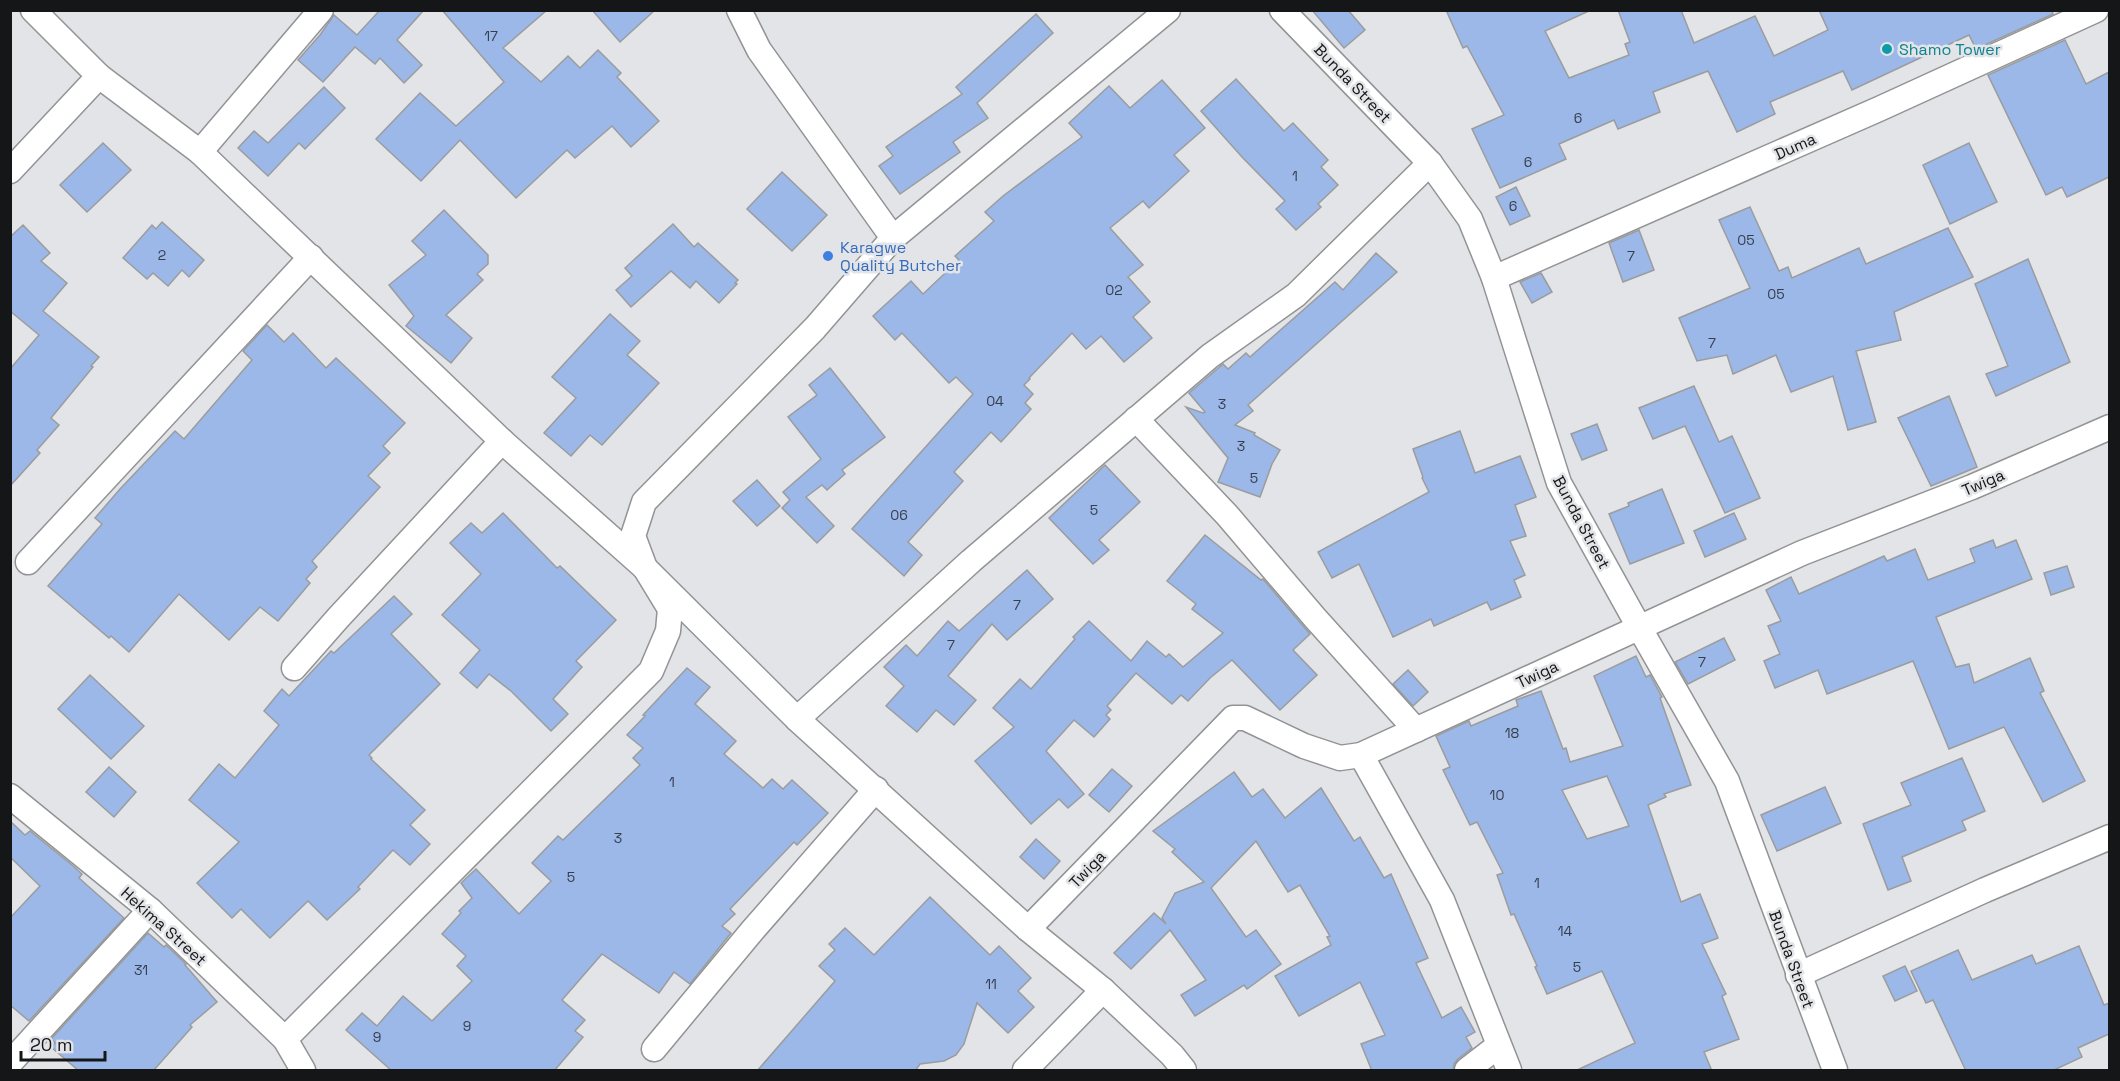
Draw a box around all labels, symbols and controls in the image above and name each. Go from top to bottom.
house number: 17 [484,27,498,45]
street label: Bunda Street [1309,39,1396,128]
place label: Shamo Tower [1899,39,2001,60]
marker: Shamo Tower [1880,42,1894,56]
house number: 6 [1574,109,1582,127]
street label: Duma [1771,128,1819,165]
house number: 6 [1524,153,1532,171]
house number: 1 [1292,167,1298,185]
house number: 6 [1509,197,1517,215]
house number: 05 [1737,231,1755,249]
place label: Karagwe Quality Butcher [840,237,961,276]
house number: 2 [158,246,166,264]
house number: 7 [1627,247,1635,265]
marker: Karagwe Quality Butcher [821,249,835,263]
house number: 02 [1105,281,1123,299]
house number: 05 [1767,285,1785,303]
house number: 7 [1708,334,1716,352]
house number: 04 [986,392,1004,410]
house number: 3 [1218,395,1226,413]
house number: 3 [1237,437,1245,455]
street label: Twiga [1959,464,2008,501]
house number: 5 [1250,469,1258,487]
street label: Bunda Street [1548,472,1615,572]
house number: 5 [1090,501,1098,519]
house number: 06 [890,506,908,524]
house number: 7 [1013,596,1021,614]
house number: 7 [947,636,955,654]
house number: 7 [1698,653,1706,671]
street label: Twiga [1513,656,1562,693]
house number: 18 [1505,724,1520,742]
house number: 1 [669,773,675,791]
house number: 10 [1490,786,1504,804]
house number: 3 [614,829,622,847]
street label: Twiga [1064,846,1110,893]
house number: 5 [567,868,575,886]
house number: 1 [1534,874,1540,892]
street label: Hekima Street [116,882,211,970]
street label: Bunda Street [1764,907,1819,1011]
house number: 14 [1558,922,1573,940]
house number: 5 [1573,958,1581,976]
house number: 31 [134,961,148,979]
house number: 11 [985,975,997,993]
house number: 9 [463,1017,471,1035]
scale bar [21,1024,105,1062]
house number: 9 [373,1028,381,1046]
text: 20 m [30,1033,73,1056]

